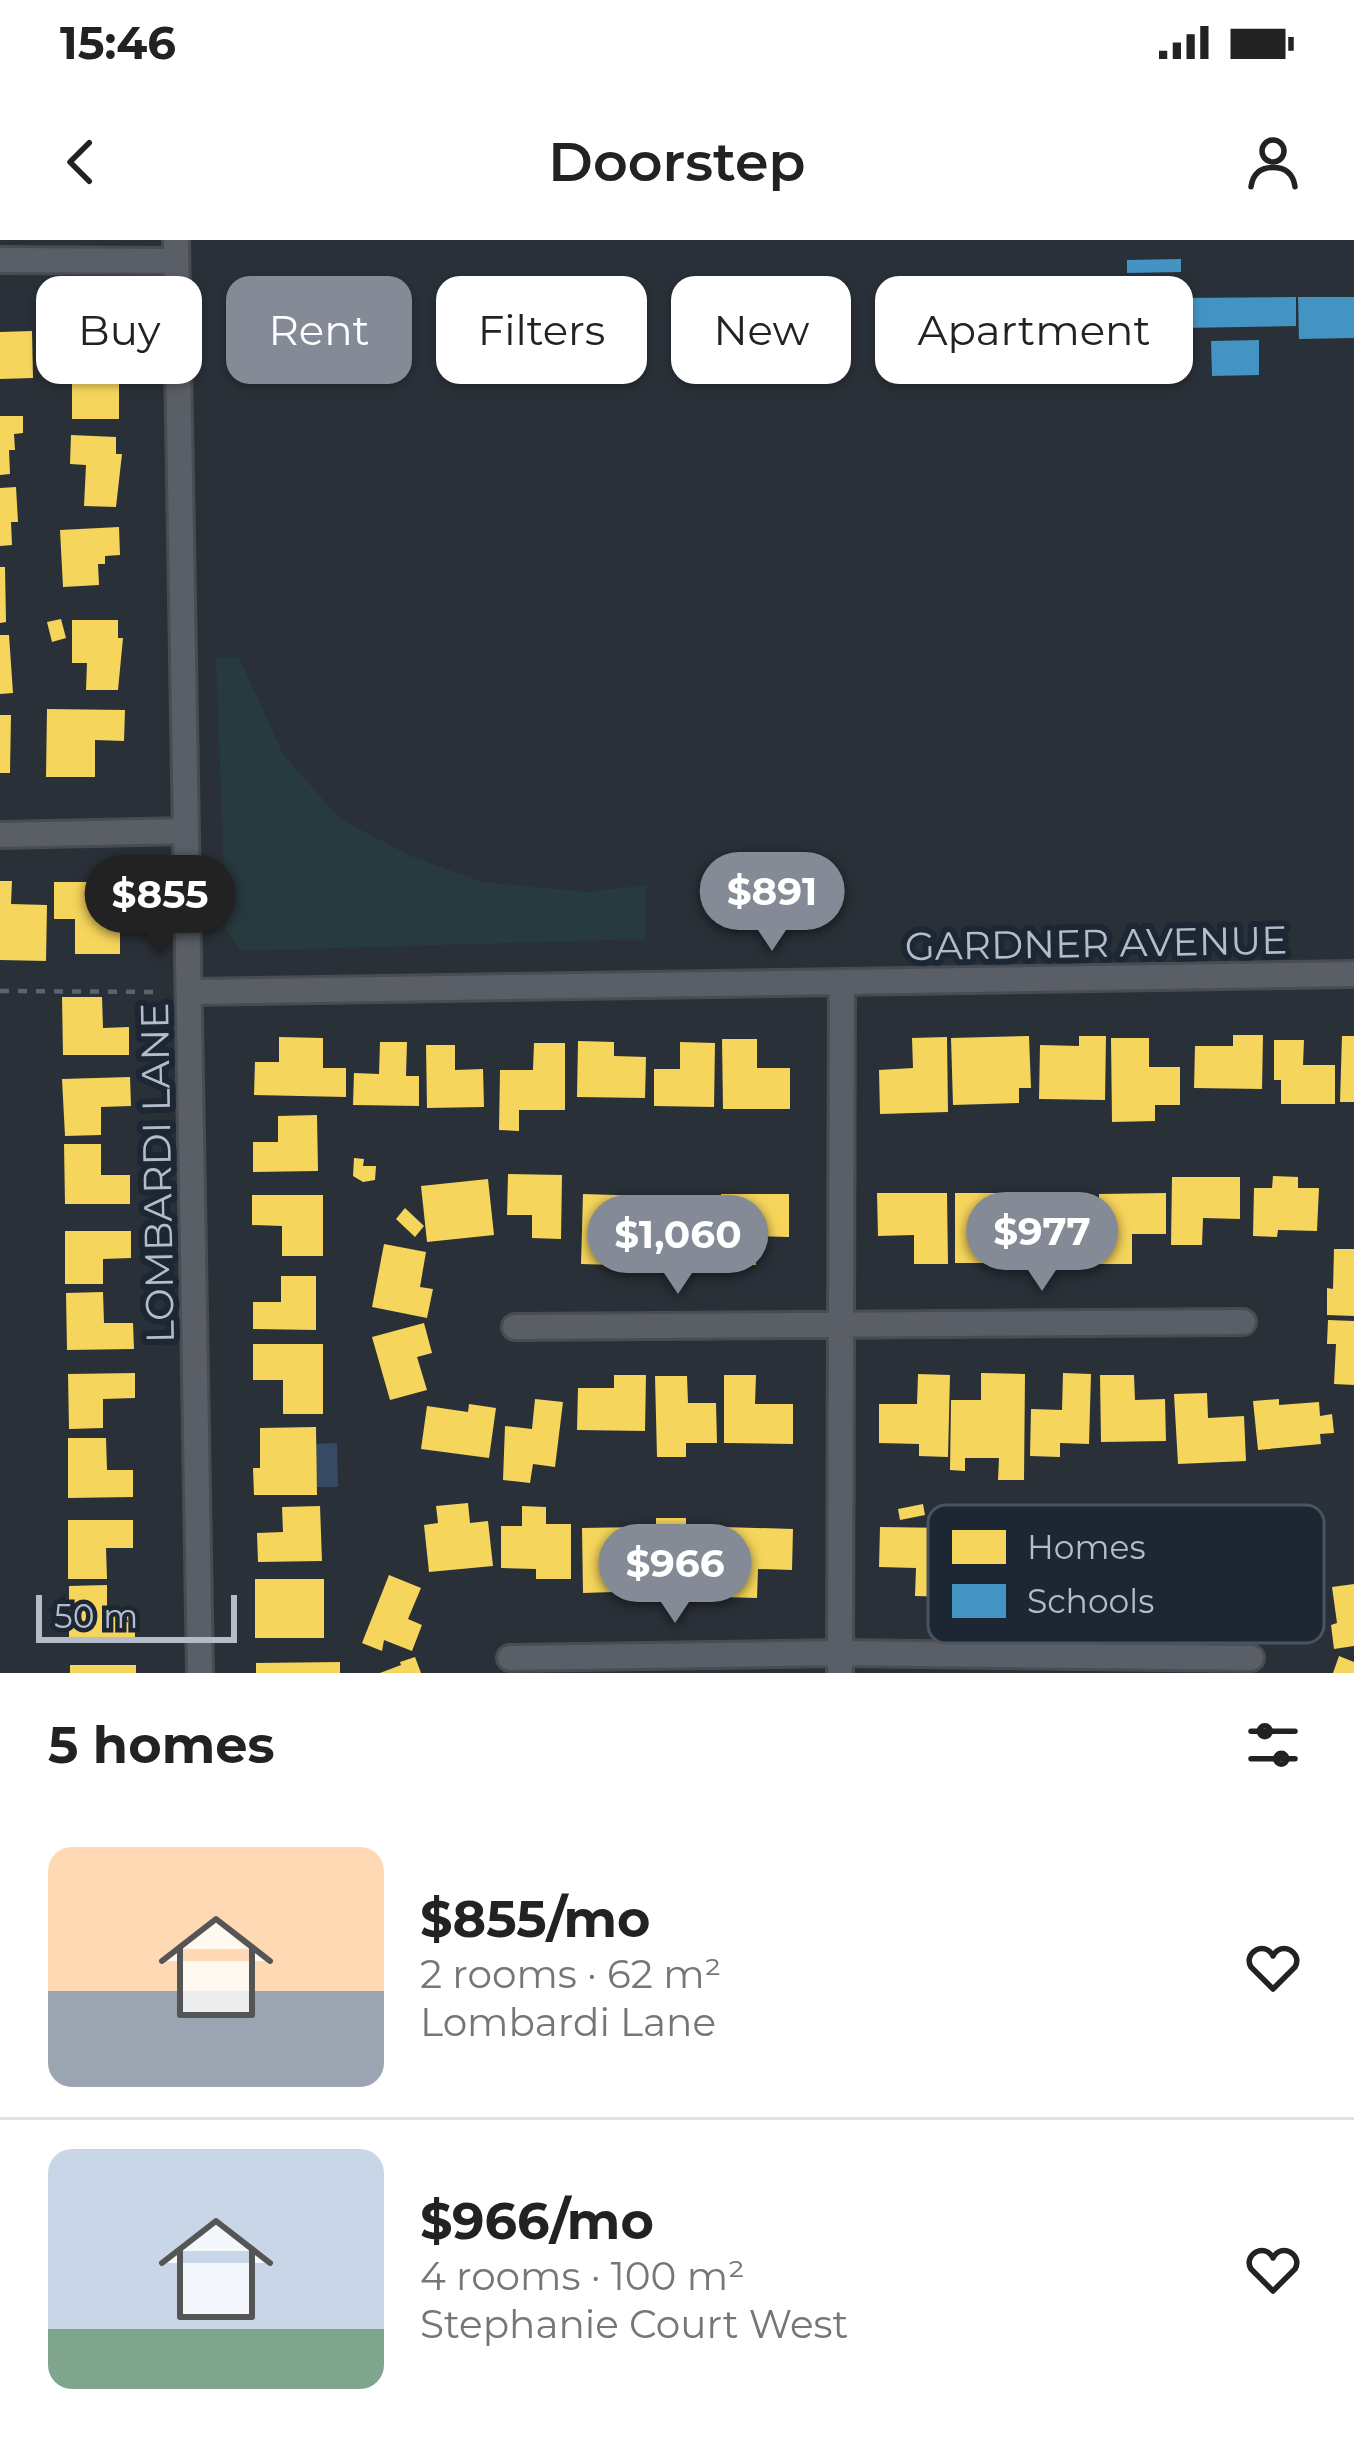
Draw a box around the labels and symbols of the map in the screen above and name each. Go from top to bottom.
pin: $891 [701,852,843,954]
pin: $855 [89,855,231,957]
street label: GARDNER AVENUE [904,916,1288,970]
street label: LOMBARDI LANE [130,1002,184,1344]
pin: $977 [971,1192,1113,1294]
pin: $1,060 [580,1195,776,1297]
legend [928,1505,1324,1643]
pin: $966 [604,1524,746,1626]
text: Homes [1027,1527,1146,1567]
text: Schools [1027,1581,1154,1621]
scale bar [36,1589,237,1642]

